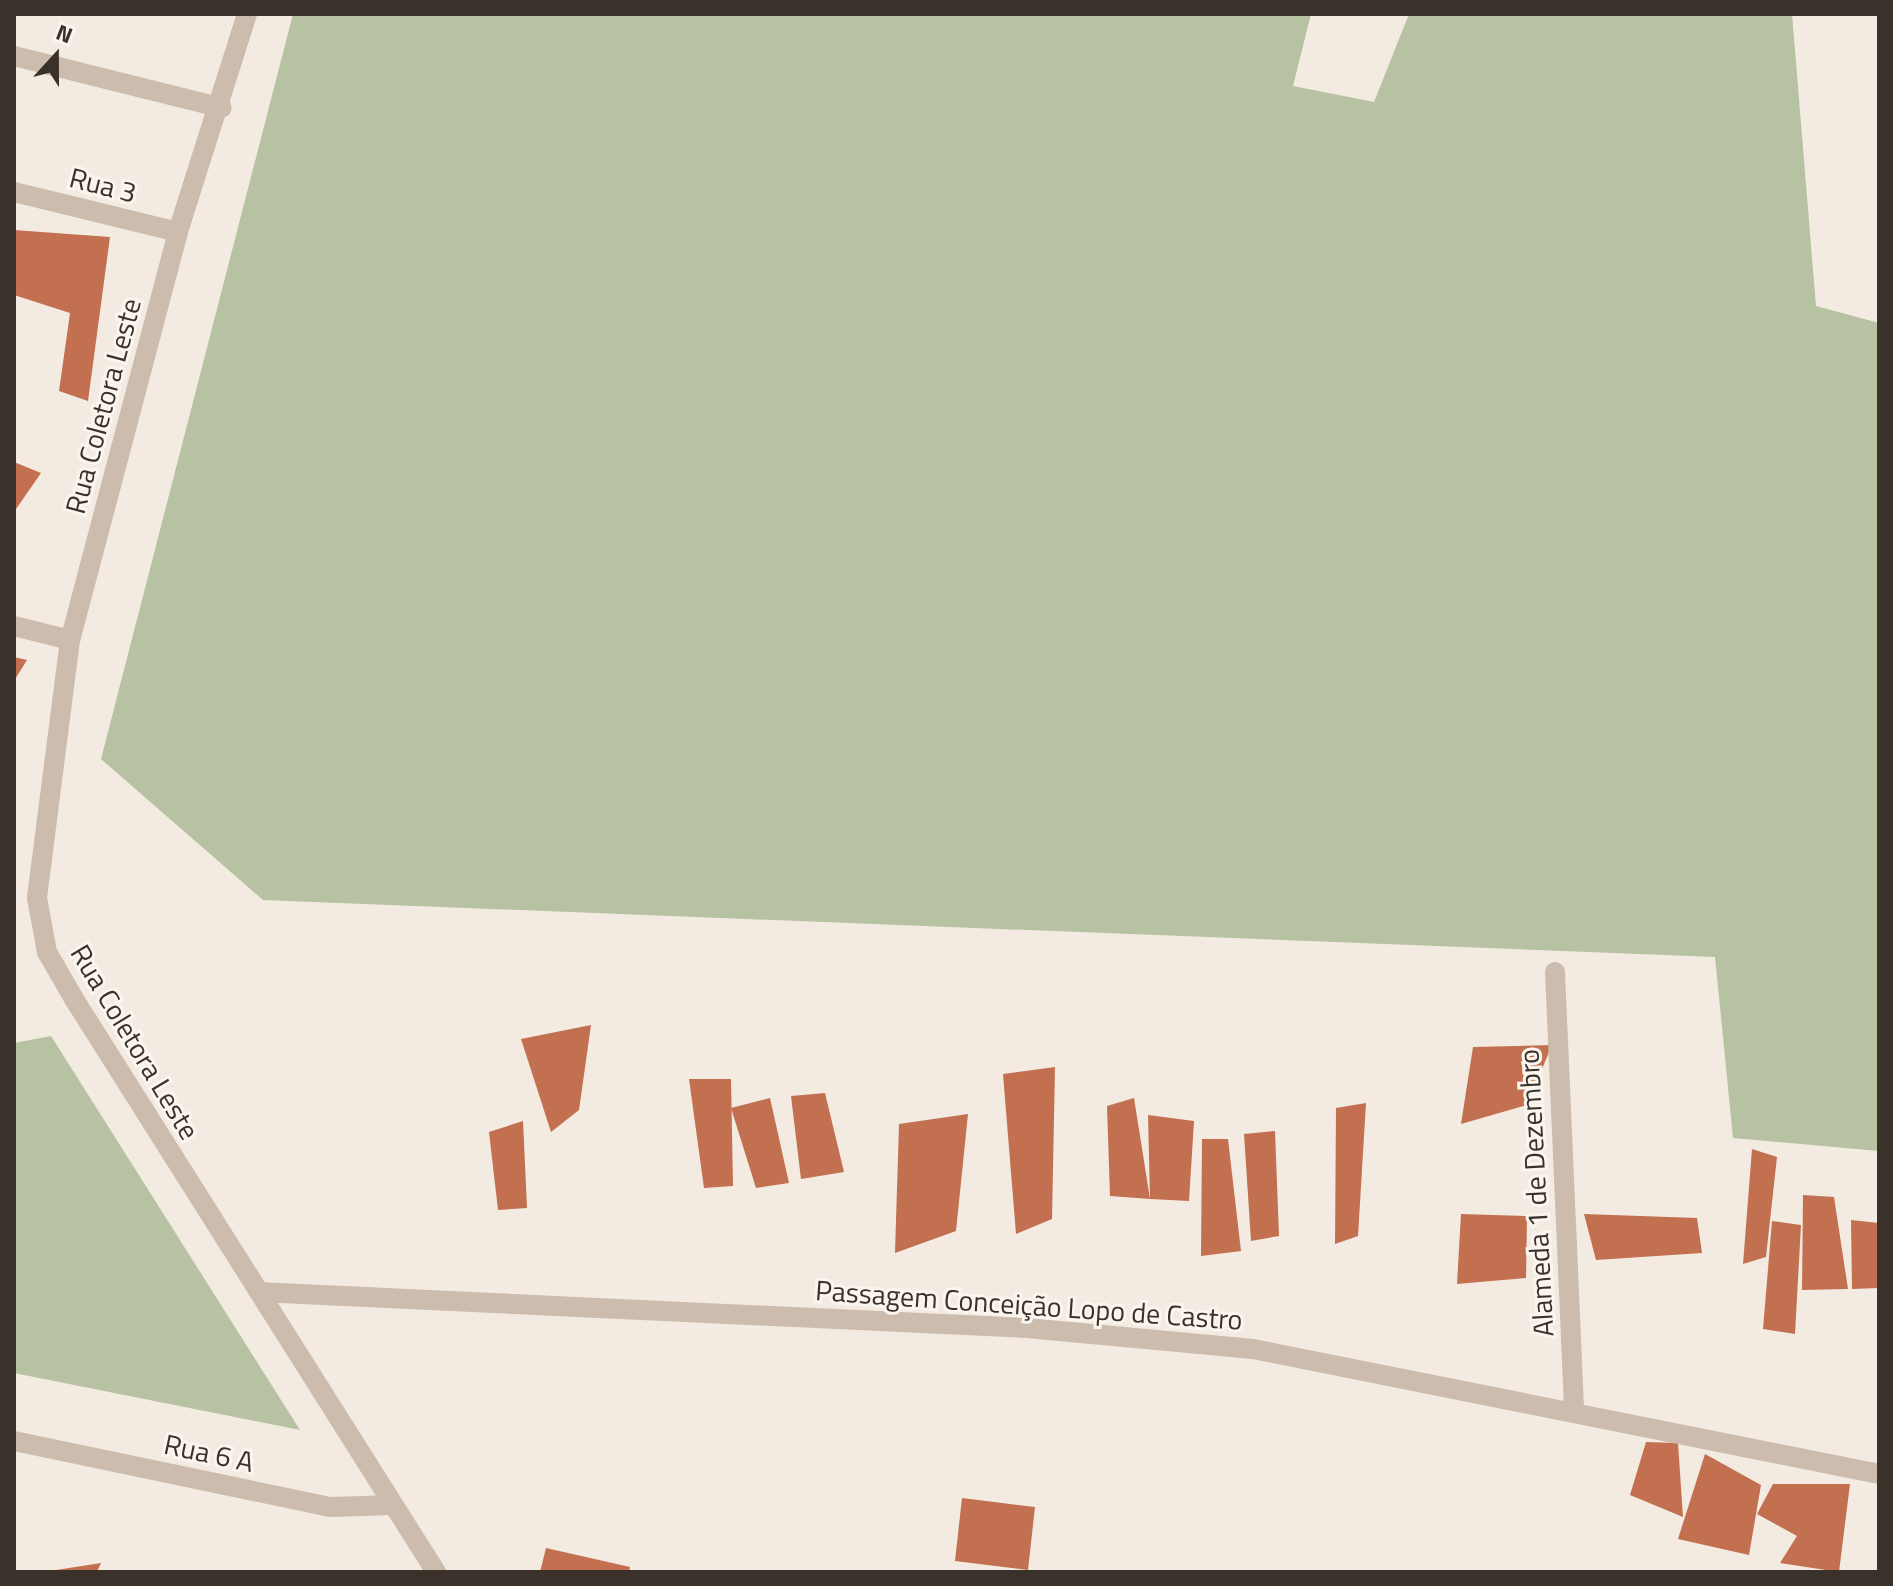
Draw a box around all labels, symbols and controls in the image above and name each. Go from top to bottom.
text: N [51,15,78,52]
north arrow [16,16,96,96]
street label: Rua 3 [66,160,140,210]
street label: Rua Coletora Leste [58,295,148,517]
street label: Rua Coletora Leste [64,938,206,1146]
street label: Alameda 1 de Dezembro [1512,1048,1560,1338]
street label: Passagem Conceição Lopo de Castro [814,1273,1244,1337]
street label: Rua 6 A [161,1427,257,1479]

